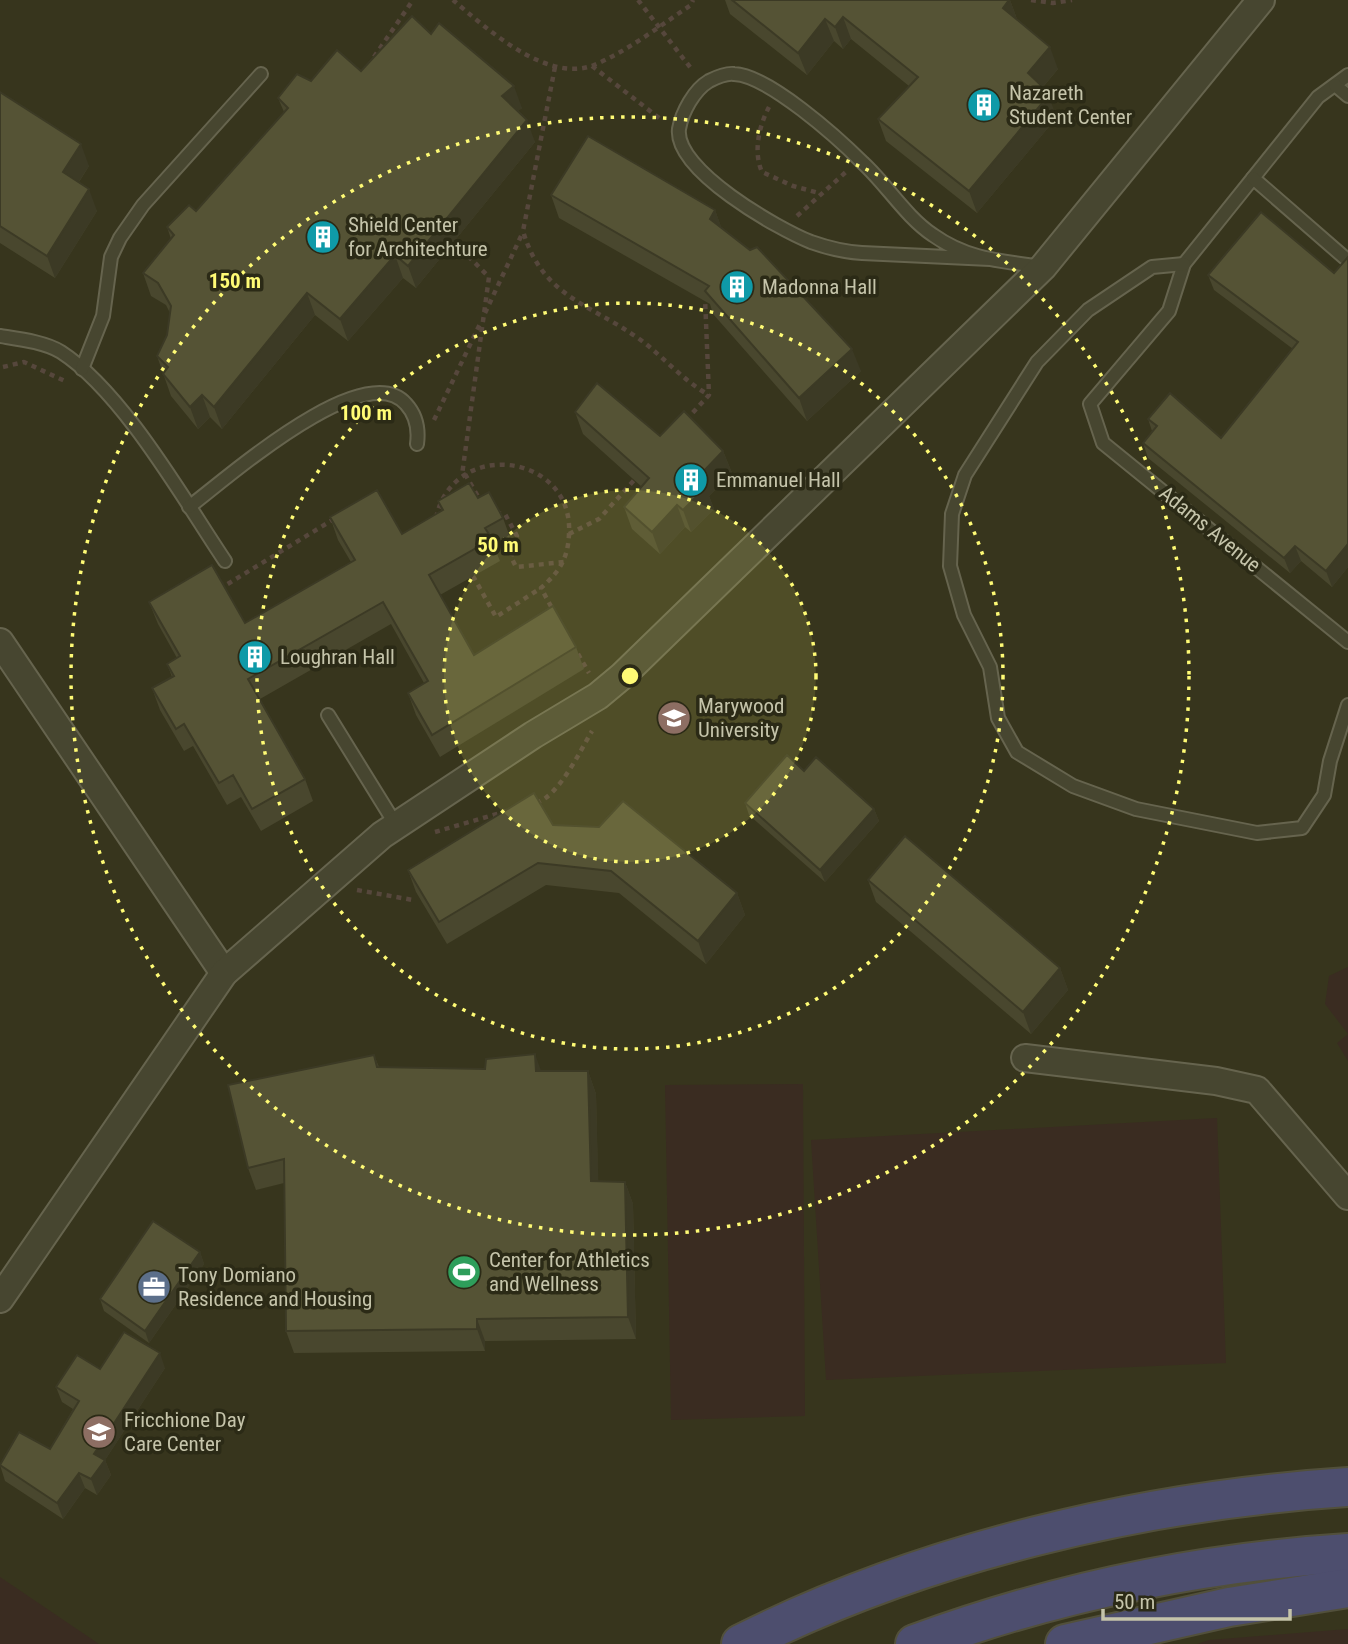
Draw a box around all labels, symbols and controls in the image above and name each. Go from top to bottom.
place label: Nazareth Student Center [1009,81,1132,129]
building icon: Nazareth Student Center [965,86,1003,124]
place label: Shield Center for Architechture [348,213,488,261]
building icon: Shield Center for Architechture [304,218,342,256]
building icon: Madonna Hall [718,268,756,306]
text: 150 m [209,269,261,293]
place label: Madonna Hall [762,275,877,299]
text: 100 m [340,401,392,425]
building icon: Emmanuel Hall [672,461,710,499]
place label: Emmanuel Hall [716,468,841,492]
street label: Adams Avenue [1155,481,1266,577]
text: 50 m [477,533,519,557]
building icon: Loughran Hall [236,638,274,676]
place label: Loughran Hall [280,645,395,669]
centre of rings [618,664,642,688]
place label: Marywood University [698,694,784,742]
school or university icon: Marywood University [655,699,693,737]
place label: Center for Athletics and Wellness [489,1248,650,1296]
sports icon: Center for Athletics and Wellness [445,1253,483,1291]
place label: Tony Domiano Residence and Housing [178,1263,372,1311]
office icon: Tony Domiano Residence and Housing [135,1268,173,1306]
place label: Fricchione Day Care Center [124,1408,246,1456]
school or university icon: Fricchione Day Care Center [80,1413,118,1451]
scale bar [1103,1578,1290,1622]
text: 50 m [1114,1590,1155,1614]

